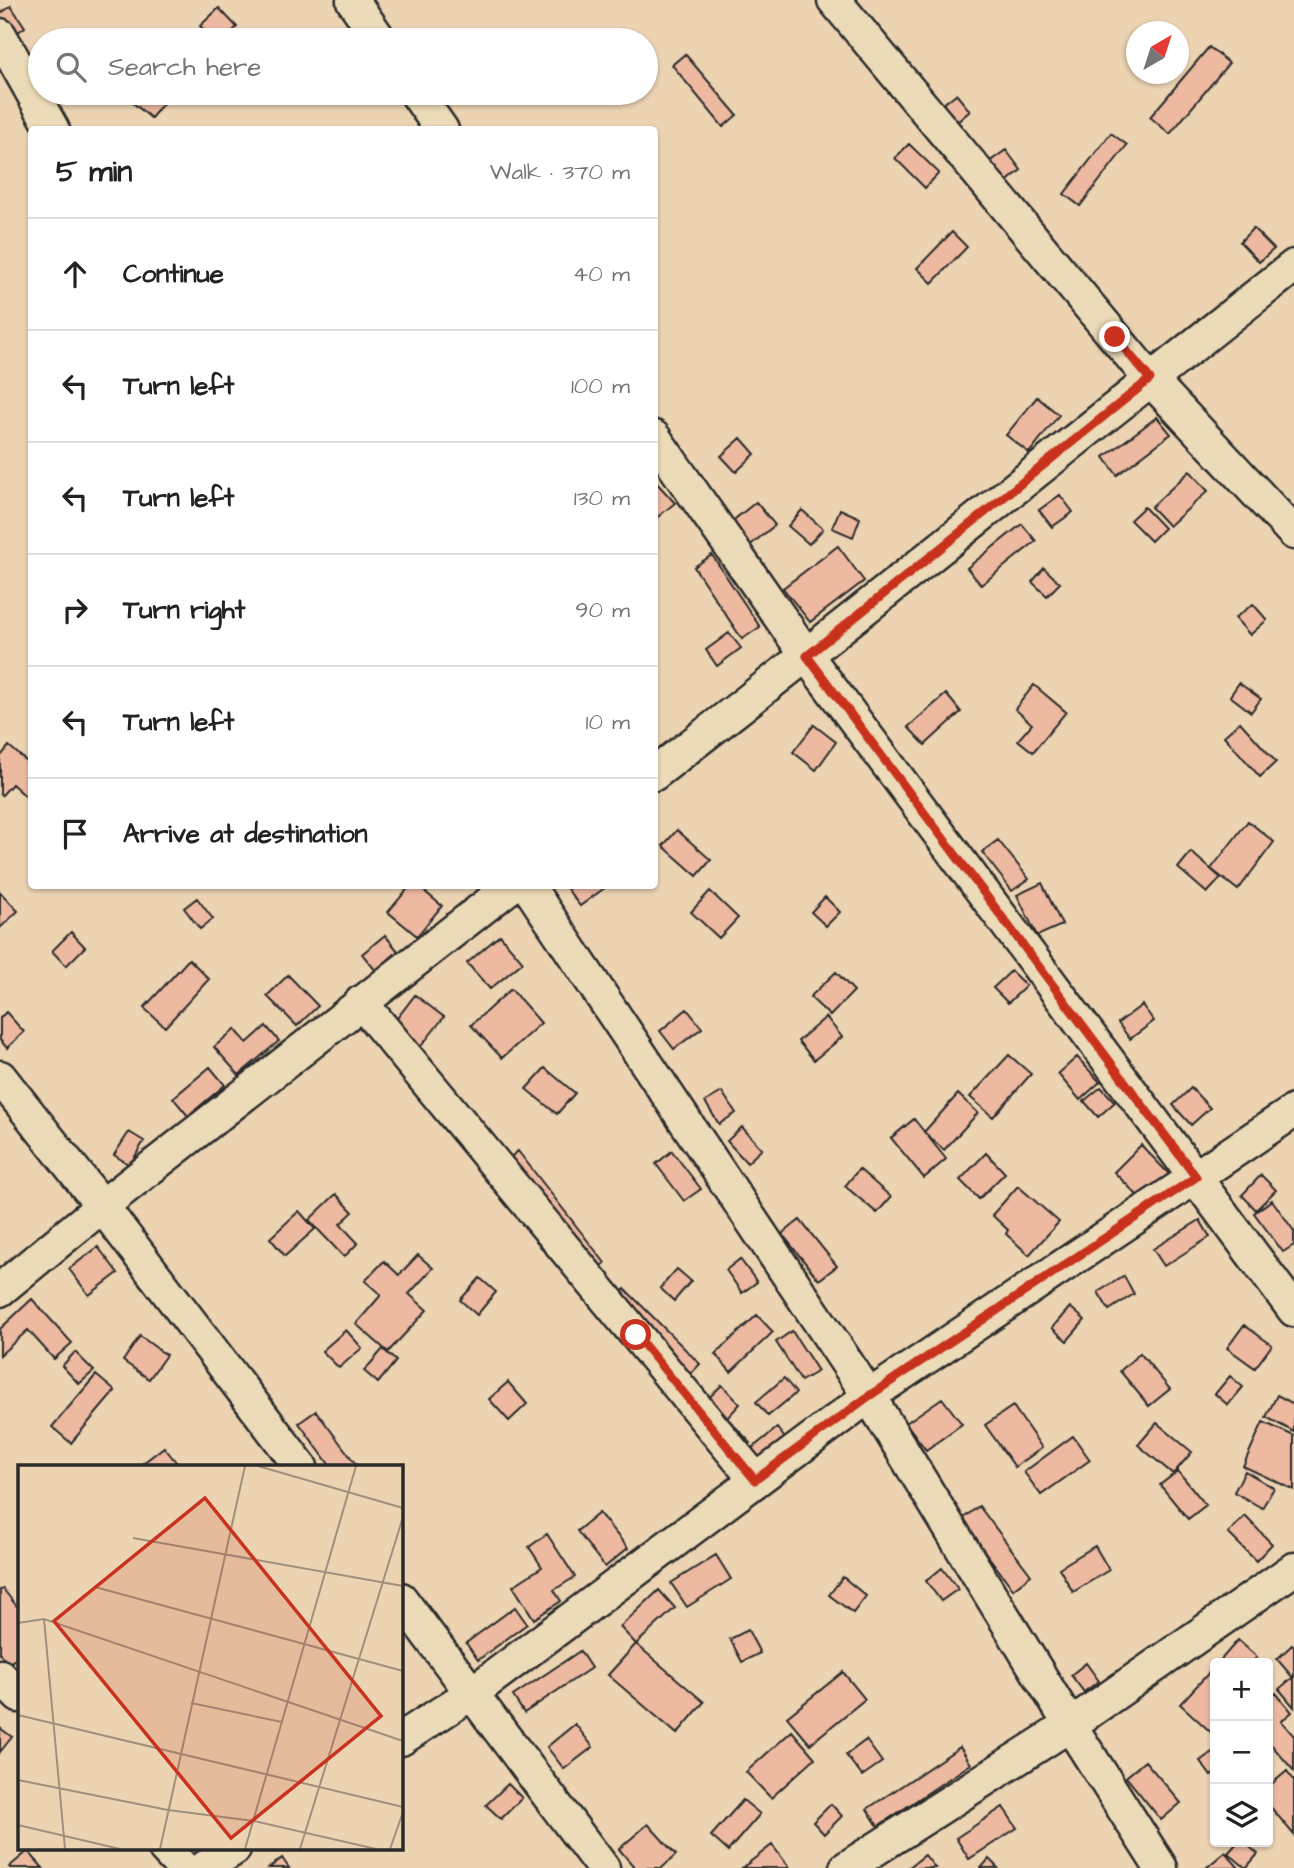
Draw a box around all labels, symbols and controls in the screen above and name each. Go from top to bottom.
north arrow [1126,21,1189,84]
search box [28,28,658,105]
icon: search [52,48,90,86]
text: Search here [108,49,261,85]
text: 5 min [56,151,132,193]
text: Walk · 370 m [490,156,630,188]
icon: ahead [56,255,94,293]
text: Continue [123,256,224,292]
text: 40 m [573,258,630,290]
route end [1099,321,1130,352]
icon: left [56,367,94,405]
text: Turn left [123,368,234,404]
text: 100 m [571,370,630,402]
icon: left [56,479,94,517]
text: Turn left [123,480,234,516]
text: 130 m [574,482,630,514]
icon: right [56,591,94,629]
text: Turn right [123,592,245,628]
text: 90 m [575,594,630,626]
icon: left [56,703,94,741]
text: Turn left [123,704,234,740]
text: 10 m [585,706,630,738]
icon: arrive [56,815,94,853]
text: Arrive at destination [123,816,368,852]
route start [620,1319,651,1350]
inset map [18,1465,402,1850]
map controls [1210,1658,1273,1847]
button: + [1210,1658,1273,1721]
button: − [1210,1721,1273,1784]
button: layers [1210,1784,1273,1847]

